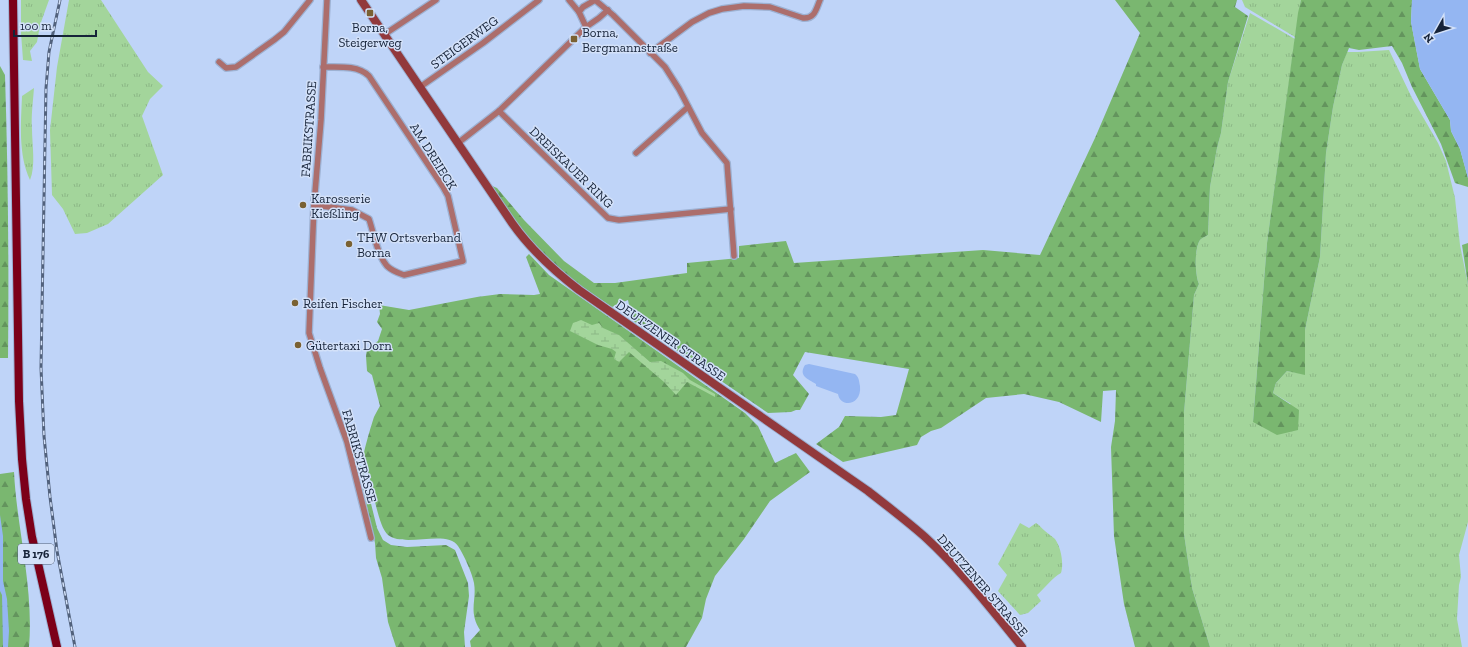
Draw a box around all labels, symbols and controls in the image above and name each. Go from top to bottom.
marker: Borna, Steigerweg [365,8,375,18]
scale bar [14,12,96,38]
north arrow [1416,12,1456,52]
street label: STEIGERWEG [428,13,501,72]
text: 100 m [20,19,52,33]
place label: Borna, Steigerweg [338,20,402,50]
place label: Borna, Bergmannstraße [582,25,678,55]
text: N [1421,30,1436,45]
marker: Borna, Bergmannstraße [569,34,579,44]
street label: FABRIKSTRASSE [298,80,319,178]
street label: AM DREIECK [407,120,460,193]
street label: DREISKAUER RING [527,124,617,211]
place label: Karosserie Kießling [311,191,370,221]
marker: Karosserie Kießling [298,200,308,210]
place label: THW Ortsverband Borna [357,230,461,260]
marker: THW Ortsverband Borna [344,239,354,249]
place label: Reifen Fischer [303,296,383,311]
street label: DEUTZENER STRASSE [613,297,729,384]
marker: Reifen Fischer [290,298,300,308]
place label: Gütertaxi Dorn [306,338,392,353]
marker: Gütertaxi Dorn [293,340,303,350]
street label: FABRIKSTRASSE [339,408,380,505]
street label: DEUTZENER STRASSE [934,531,1031,640]
road number: B 176 [18,544,54,564]

